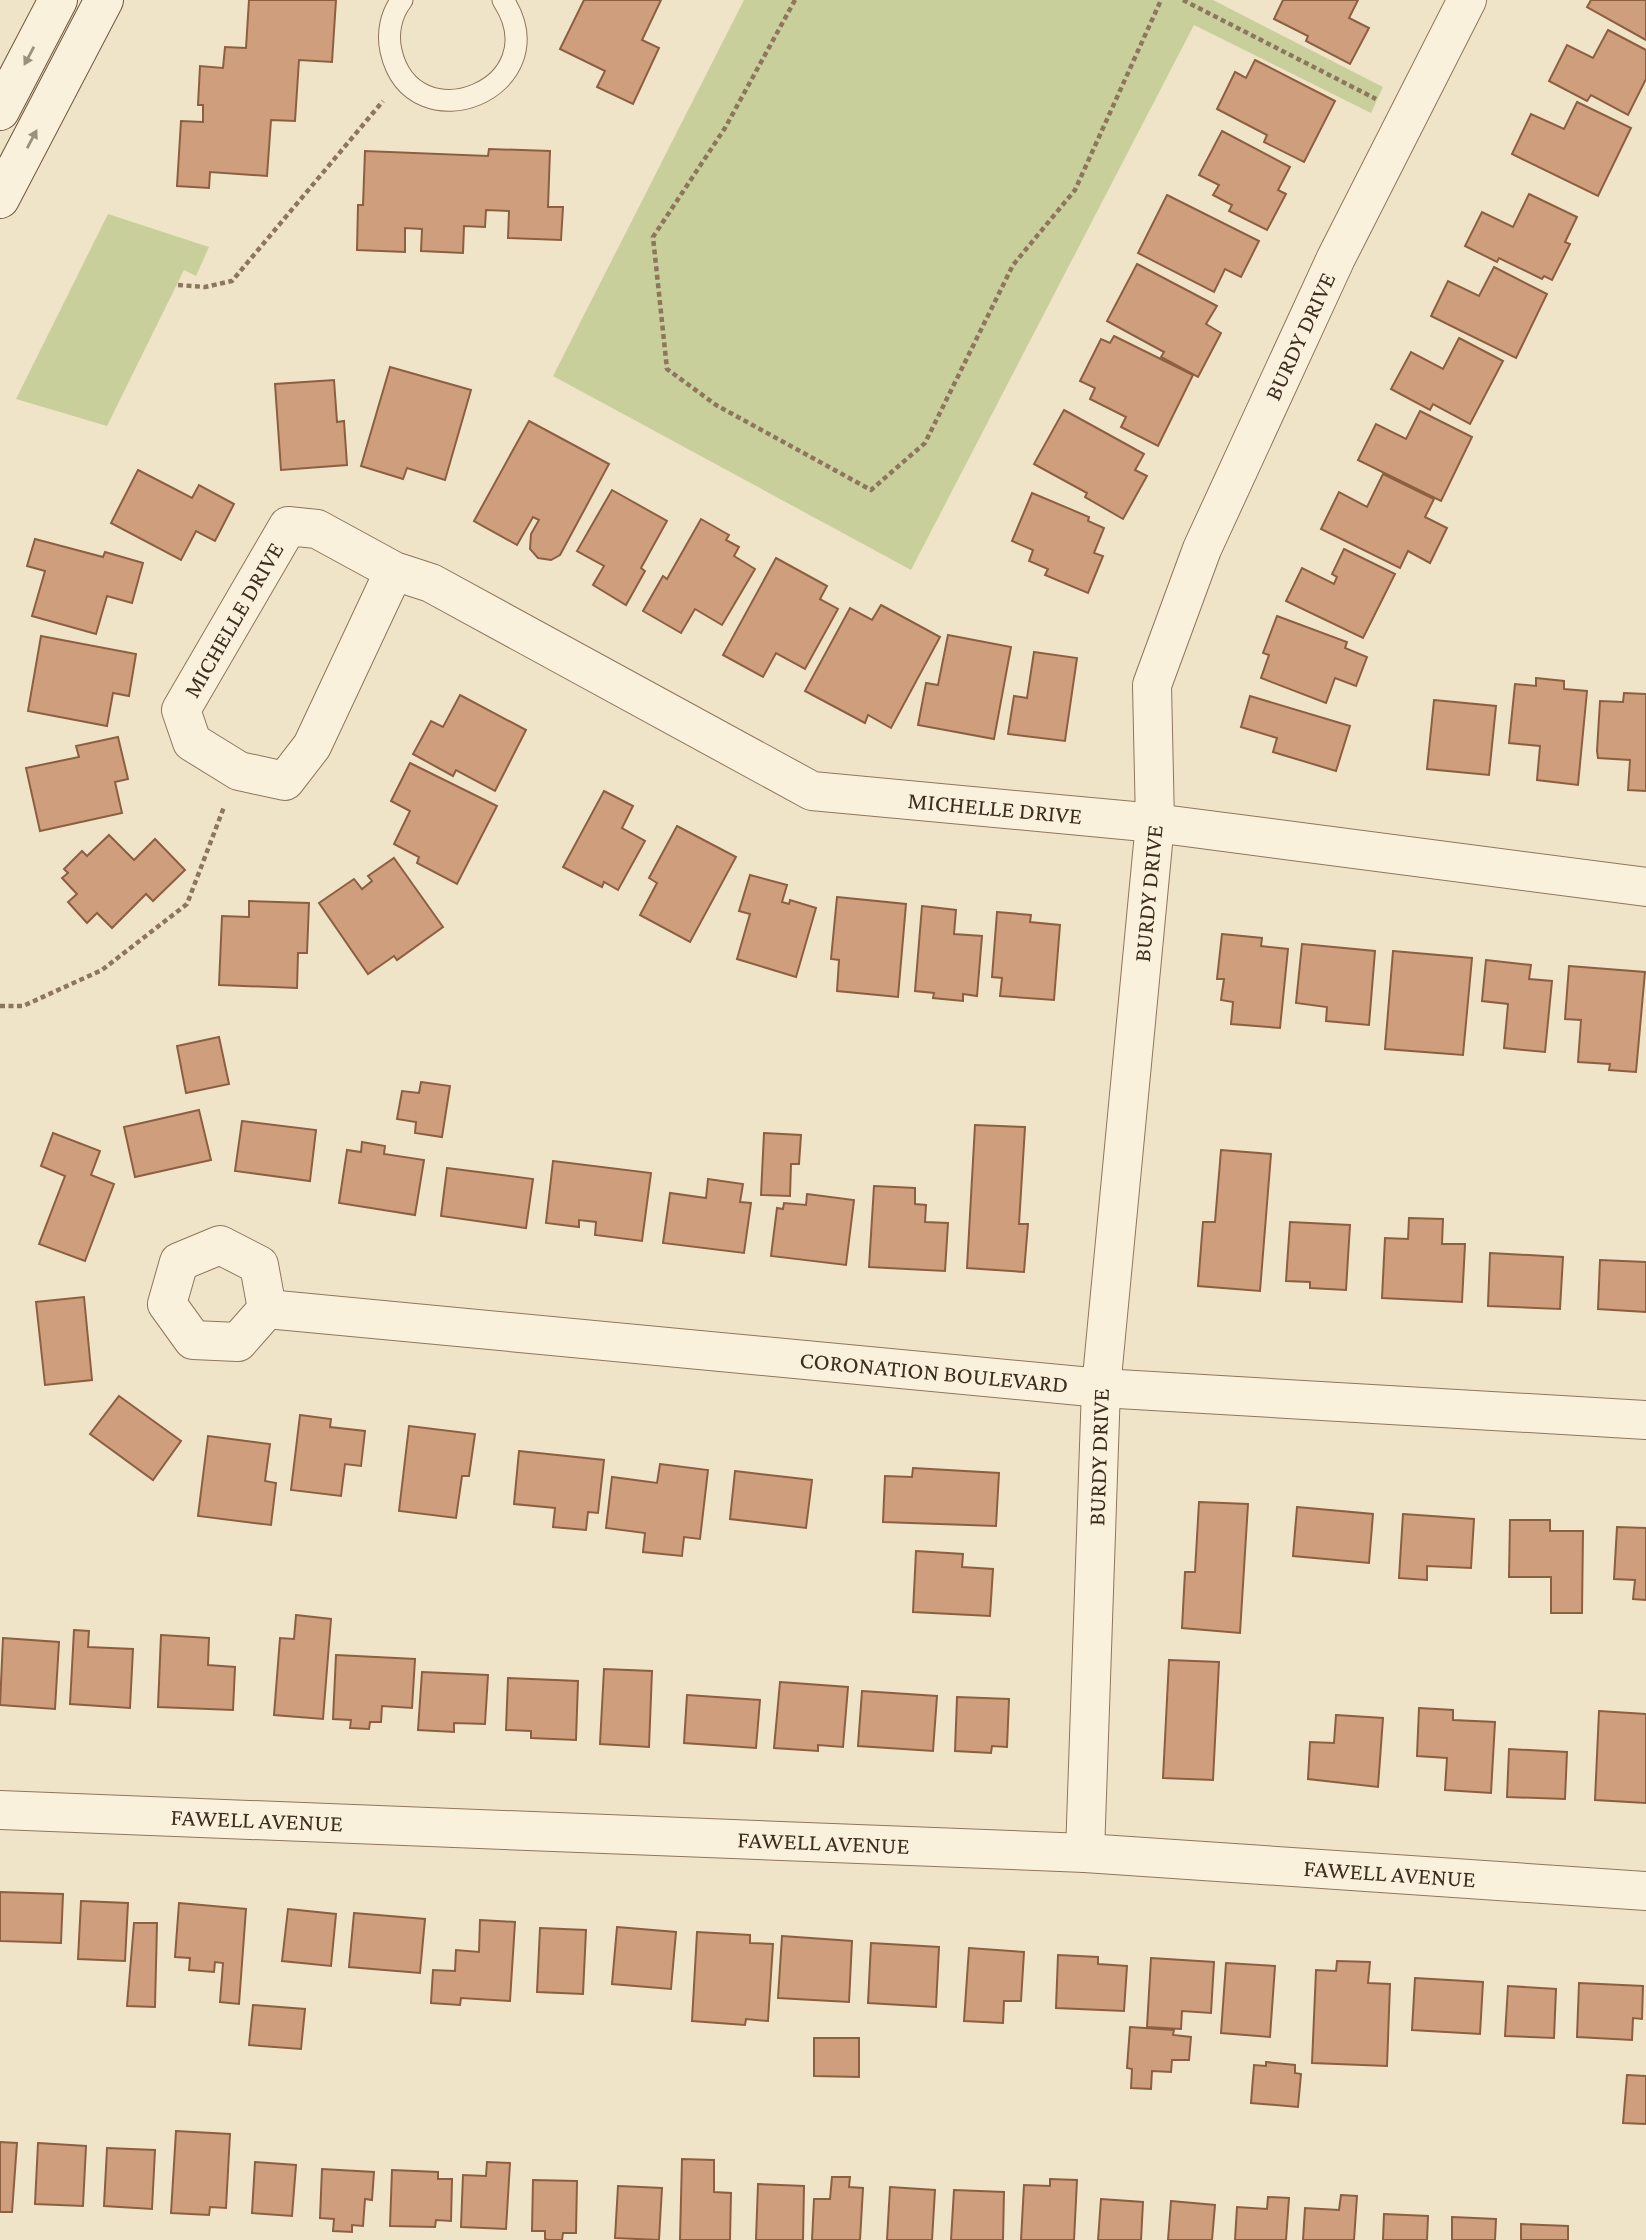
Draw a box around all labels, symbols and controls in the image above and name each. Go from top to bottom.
one-way arrow [23,46,35,65]
one-way arrow [26,129,37,149]
street label: BURDY DRIVE [1258,268,1341,404]
street label: MICHELLE DRIVE [177,537,289,702]
street label: MICHELLE DRIVE [907,786,1083,829]
street label: BURDY DRIVE [1128,824,1168,963]
street label: CORONATION BOULEVARD [799,1346,1070,1398]
street label: BURDY DRIVE [1082,1388,1114,1527]
street label: FAWELL AVENUE [170,1803,343,1837]
street label: FAWELL AVENUE [737,1825,910,1859]
street label: FAWELL AVENUE [1303,1854,1476,1892]

